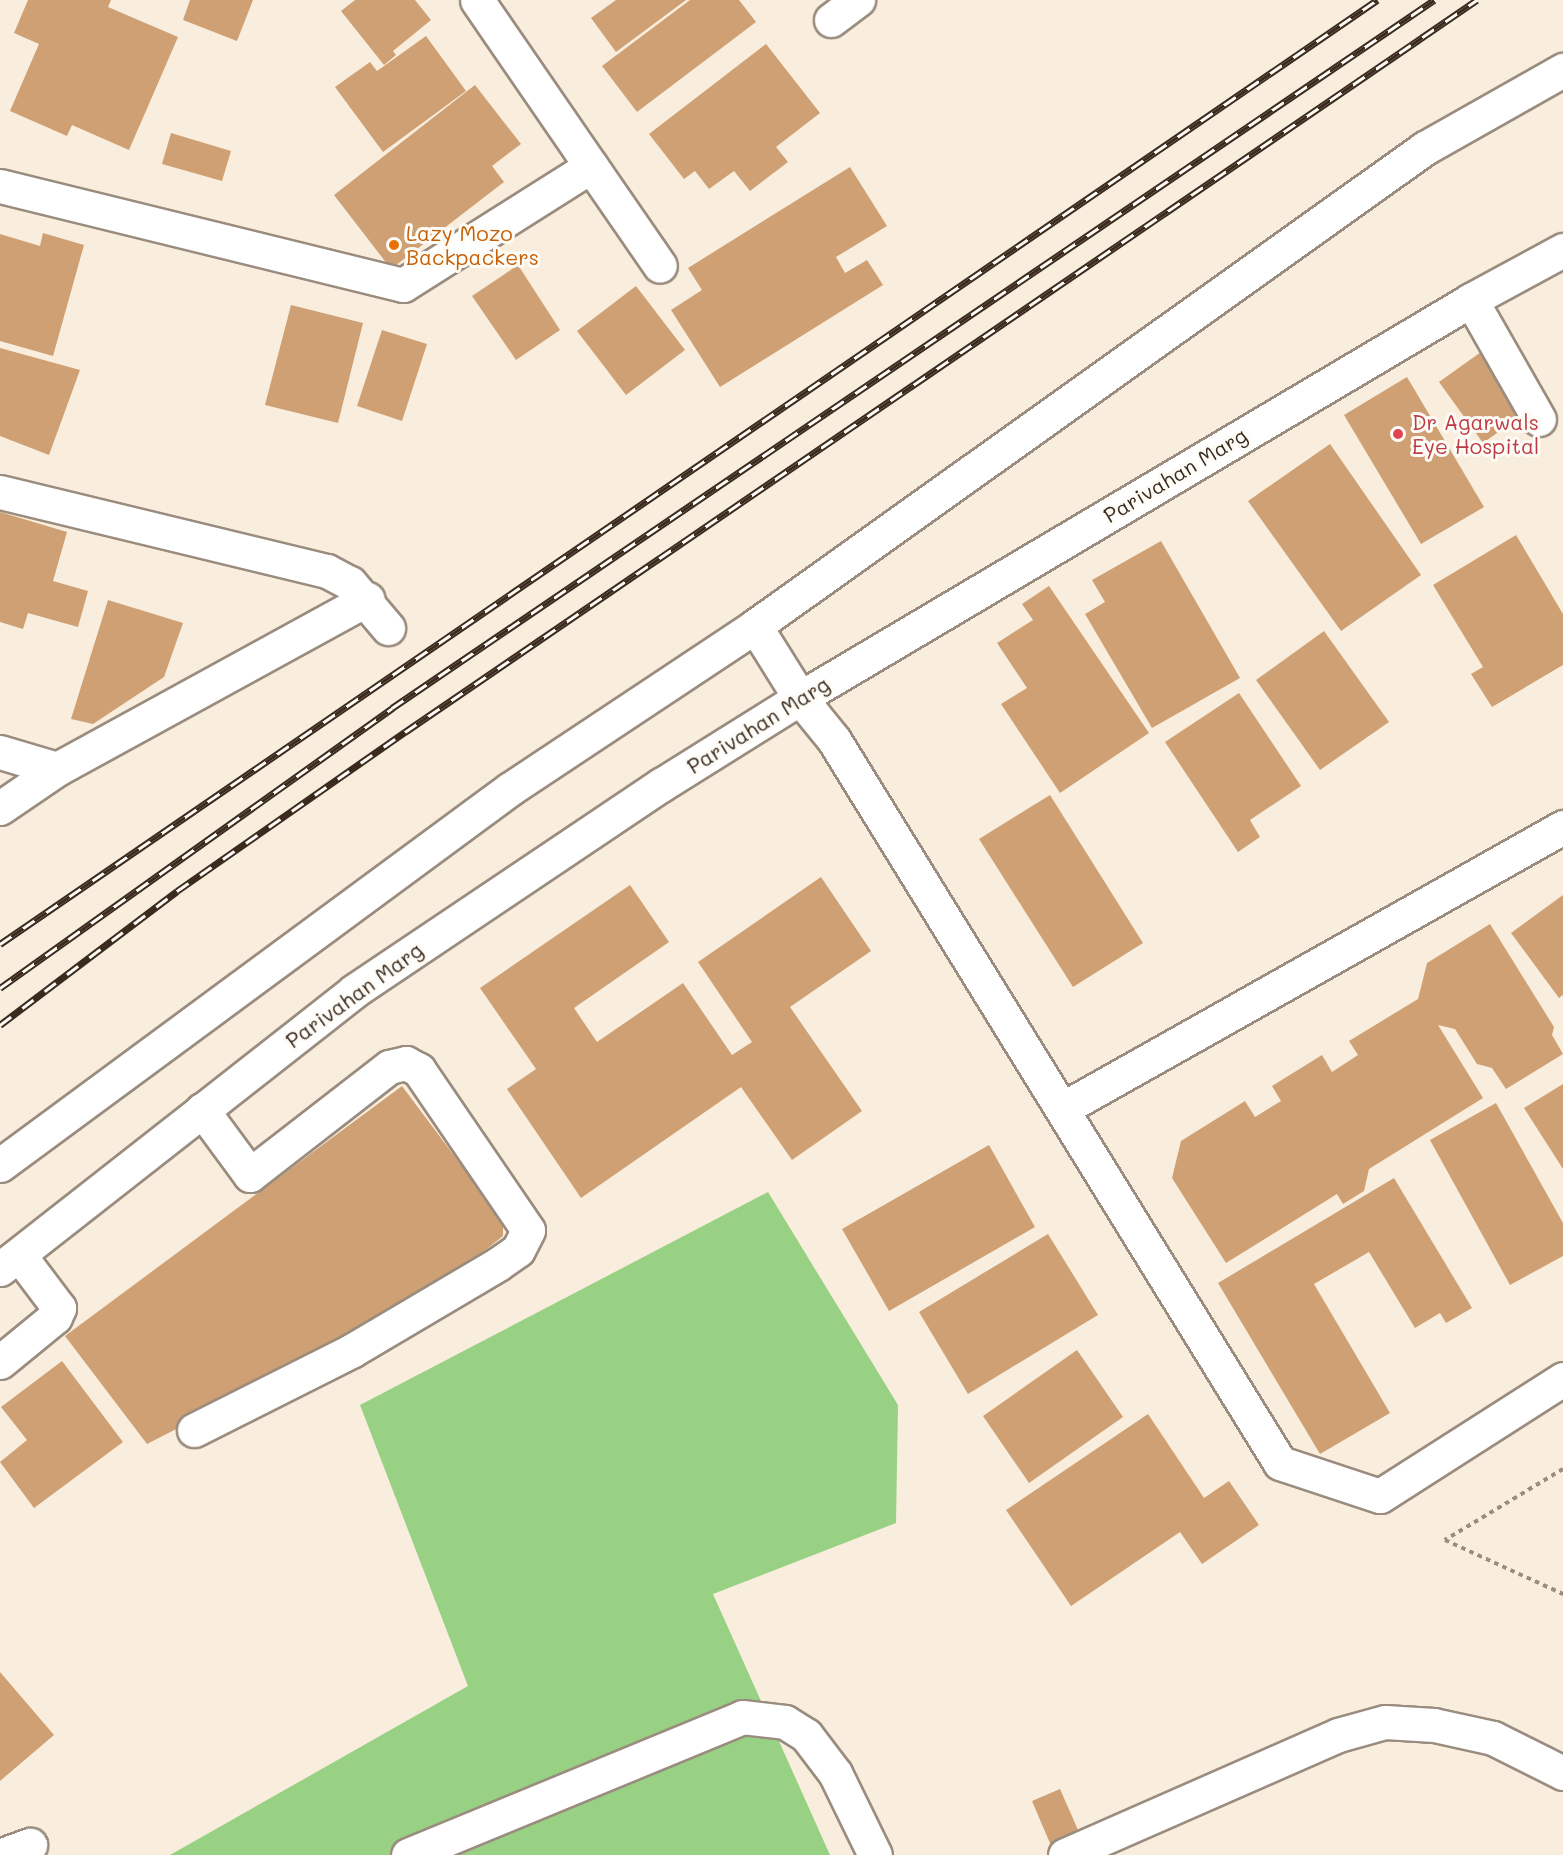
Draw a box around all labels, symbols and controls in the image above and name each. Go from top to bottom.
place label: Lazy Mozo Backpackers [406,220,539,270]
marker: Lazy Mozo Backpackers [387,238,401,252]
place label: Dr Agarwals Eye Hospital [1412,409,1539,459]
street label: Parivahan Marg [1099,422,1251,528]
marker: Dr Agarwals Eye Hospital [1389,425,1407,443]
street label: Parivahan Marg [682,671,834,779]
street label: Parivahan Marg [281,937,427,1053]

